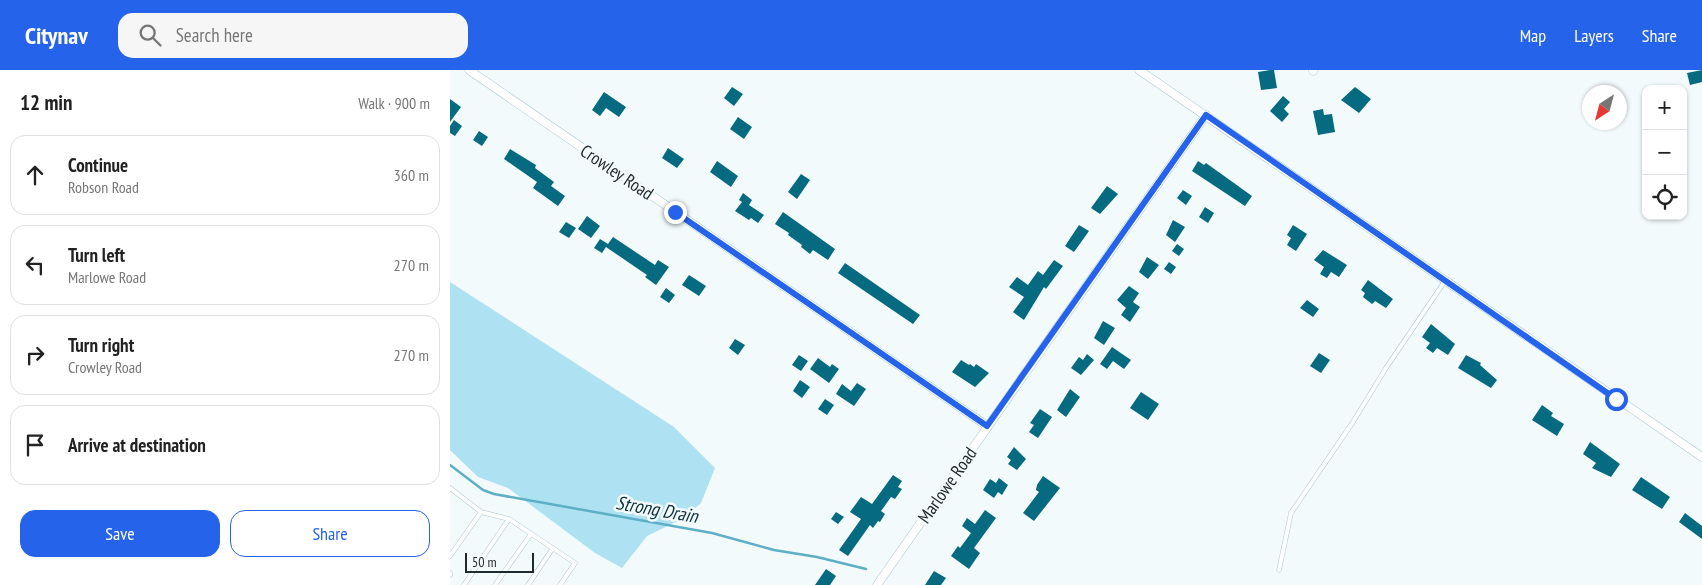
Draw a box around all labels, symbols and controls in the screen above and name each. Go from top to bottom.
search box [118,13,468,58]
text: Citynav [25,20,88,51]
icon: search [136,21,164,49]
text: Search here [176,23,253,47]
text: Map [1520,24,1546,47]
text: Layers [1574,24,1614,47]
text: Share [1642,24,1677,47]
north arrow [1582,85,1627,130]
map controls [1642,85,1687,220]
button: + [1642,85,1687,130]
text: 12 min [20,89,72,116]
text: Walk · 900 m [358,93,430,113]
button: − [1642,130,1687,175]
street label: Crowley Road [576,139,658,205]
text: Continue [68,153,128,177]
icon: ahead [21,161,49,189]
text: 360 m [394,165,429,185]
button: locate [1642,175,1687,220]
text: Robson Road [68,177,139,197]
route end [664,201,687,224]
text: Turn left [68,243,125,267]
icon: left [21,251,49,279]
text: 270 m [394,255,429,275]
text: Marlowe Road [68,267,146,287]
text: Turn right [68,333,134,357]
icon: right [21,341,49,369]
text: 270 m [394,345,429,365]
text: Crowley Road [68,357,142,377]
route start [1605,388,1628,411]
icon: arrive [21,431,49,459]
text: Arrive at destination [68,433,206,457]
street label: Marlowe Road [912,442,982,528]
water label: Strong Drain [614,490,701,528]
button: Save [20,510,220,557]
button: Share [230,510,430,557]
scale bar [465,550,534,573]
text: 50 m [472,553,497,571]

